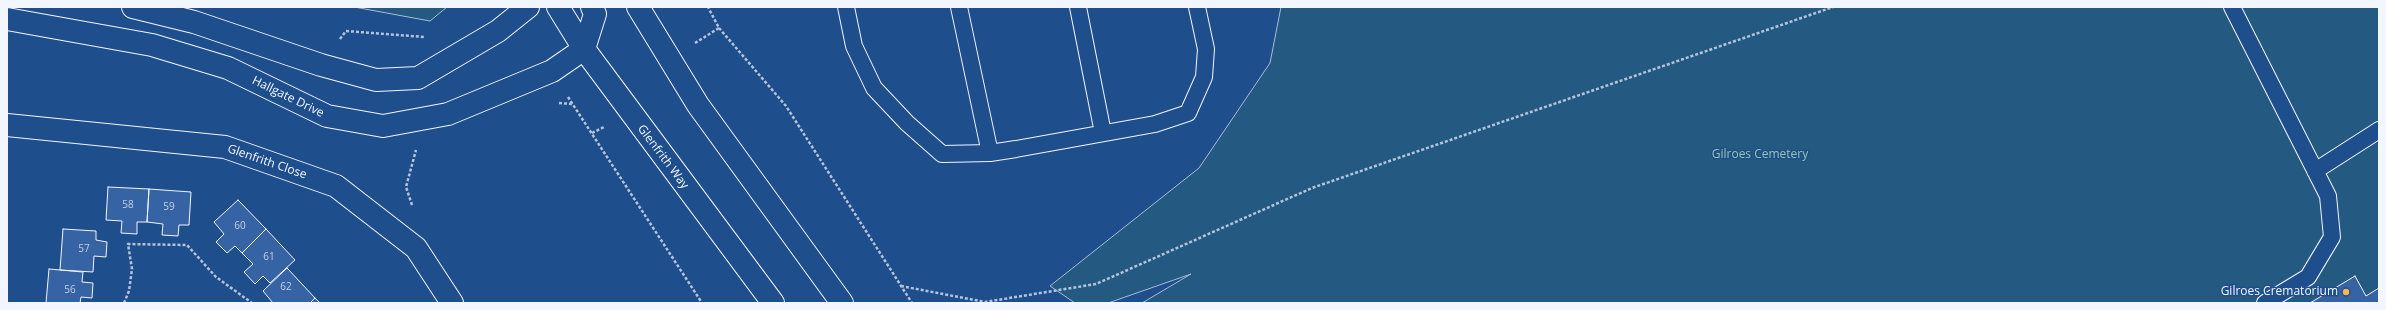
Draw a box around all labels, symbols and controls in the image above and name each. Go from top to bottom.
street label: Hallgate Drive [250,73,326,121]
street label: Glenfrith Way [634,122,692,192]
street label: Glenfrith Close [225,142,309,182]
park label: Gilroes Cemetery [1712,148,1808,162]
house number: 58 [122,199,134,211]
house number: 59 [163,201,175,213]
house number: 60 [234,220,246,232]
house number: 57 [78,243,90,255]
house number: 61 [263,251,275,263]
house number: 62 [280,281,292,293]
house number: 56 [64,284,76,296]
place label: Gilroes Crematorium [2221,285,2338,299]
marker: Gilroes Crematorium [2341,287,2351,297]

